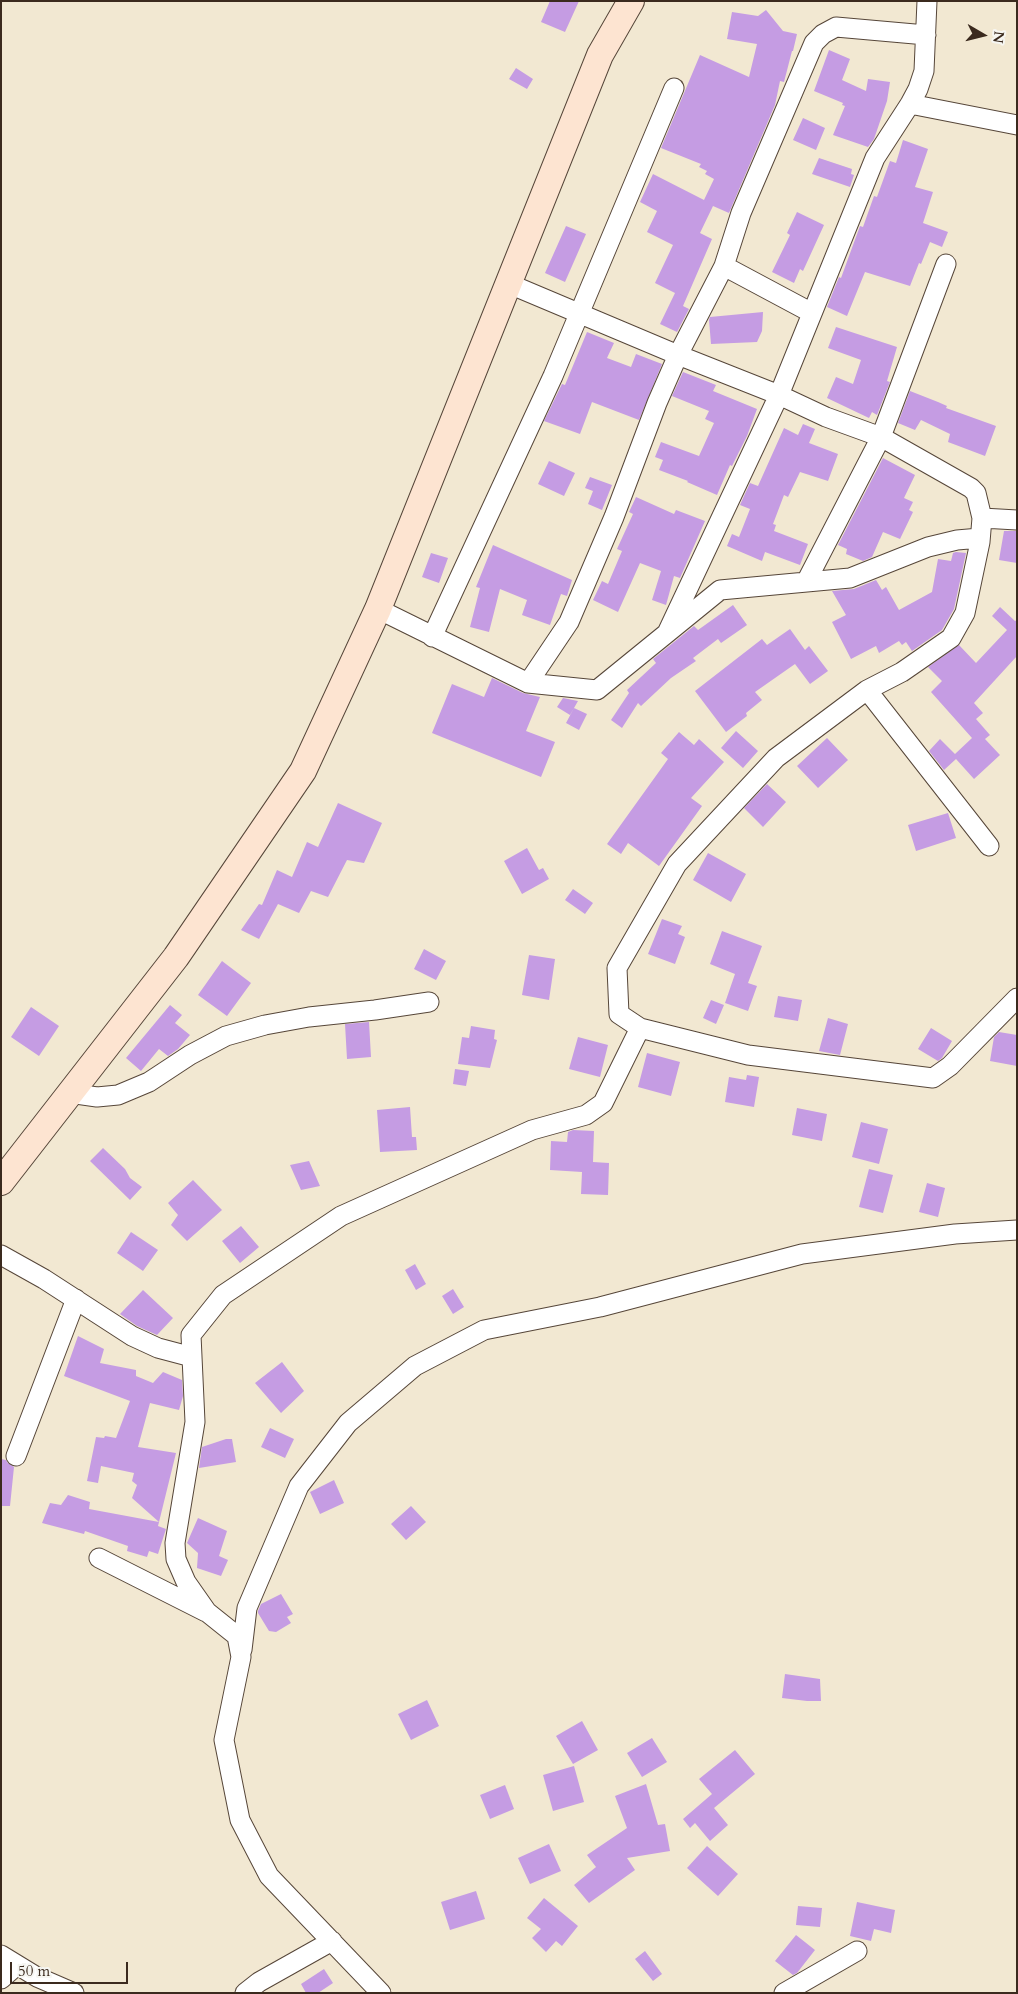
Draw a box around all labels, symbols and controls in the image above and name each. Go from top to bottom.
north arrow [958,10,1008,60]
text: N [988,30,1009,44]
scale bar [12,1952,130,1984]
text: 50 m [18,1961,50,1981]

